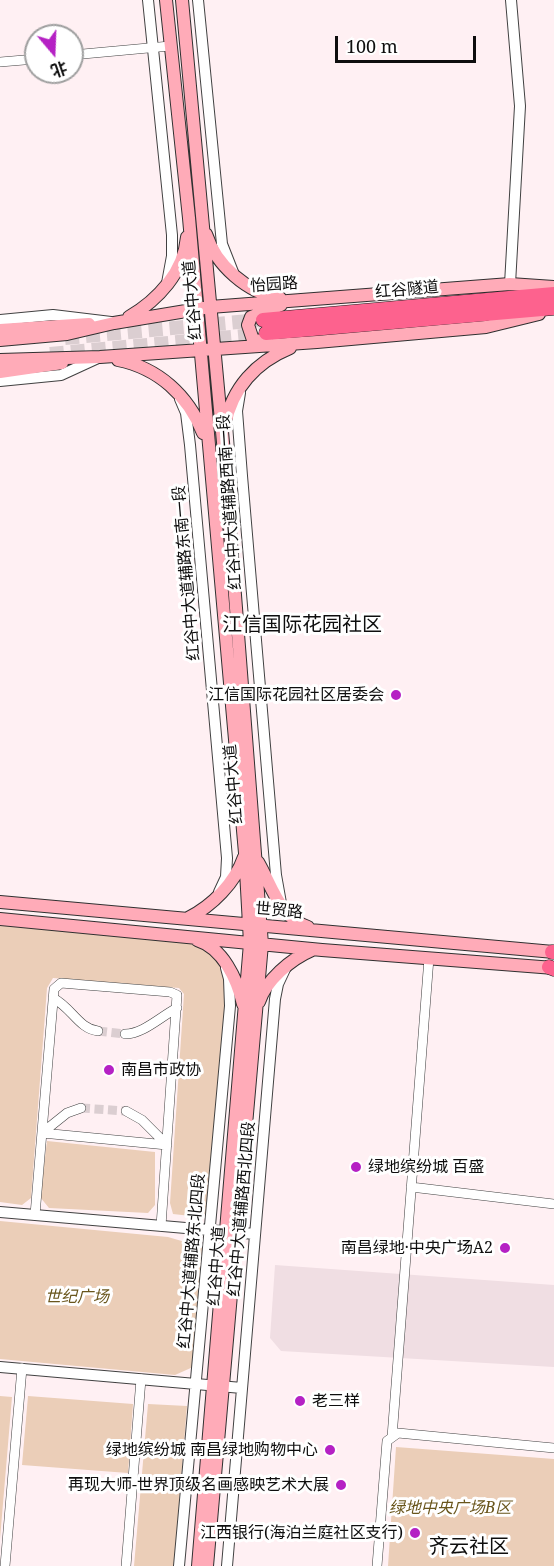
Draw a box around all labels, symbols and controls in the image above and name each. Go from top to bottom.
north arrow [24,24,84,84]
scale bar [338,24,479,62]
text: 100 m [346,34,398,58]
text: 北 [48,56,70,82]
street label: 红谷中大道 [180,259,206,341]
street label: 怡园路 [249,274,299,296]
street label: 红谷隧道 [374,278,440,302]
street label: 红谷中大道辅路西南一段 [214,414,246,590]
street label: 红谷中大道辅路东南一段 [170,484,204,662]
district label: 江信国际花园社区 [222,613,382,637]
place label: 江信国际花园社区居委会 [208,685,384,705]
marker: 江信国际花园社区居委会 [389,688,403,702]
street label: 红谷中大道 [221,743,247,825]
street label: 世贸路 [254,899,304,923]
place label: 南昌市政协 [121,1060,201,1080]
marker: 南昌市政协 [102,1063,116,1077]
street label: 红谷中大道辅路西北四段 [225,1120,259,1298]
place label: 绿地缤纷城 百盛 [368,1157,484,1177]
marker: 绿地缤纷城 百盛 [349,1160,363,1174]
street label: 红谷中大道辅路东北四段 [175,1172,209,1350]
street label: 红谷中大道 [205,1225,229,1307]
place label: 南昌绿地·中央广场A2 [341,1238,493,1258]
marker: 南昌绿地·中央广场A2 [498,1241,512,1255]
park label: 世纪广场 [45,1287,109,1307]
place label: 老三样 [312,1391,360,1411]
marker: 老三样 [293,1394,307,1408]
place label: 绿地缤纷城 南昌绿地购物中心 [106,1440,318,1460]
marker: 绿地缤纷城 南昌绿地购物中心 [323,1443,337,1457]
place label: 再现大师-世界顶级名画感映艺术大展 [68,1475,329,1495]
marker: 再现大师-世界顶级名画感映艺术大展 [334,1478,348,1492]
park label: 绿地中央广场B区 [389,1498,511,1518]
place label: 江西银行(海泊兰庭社区支行) [200,1523,403,1543]
marker: 江西银行(海泊兰庭社区支行) [408,1526,422,1540]
district label: 齐云社区 [429,1535,509,1559]

